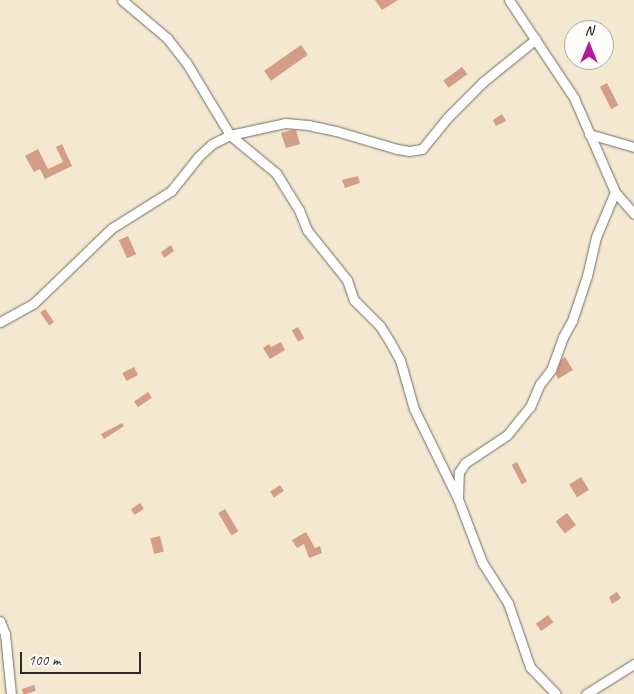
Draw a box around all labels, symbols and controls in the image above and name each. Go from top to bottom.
north arrow [564,20,614,70]
text: N [585,22,593,39]
scale bar [22,642,144,674]
text: 100 m [28,651,60,670]

